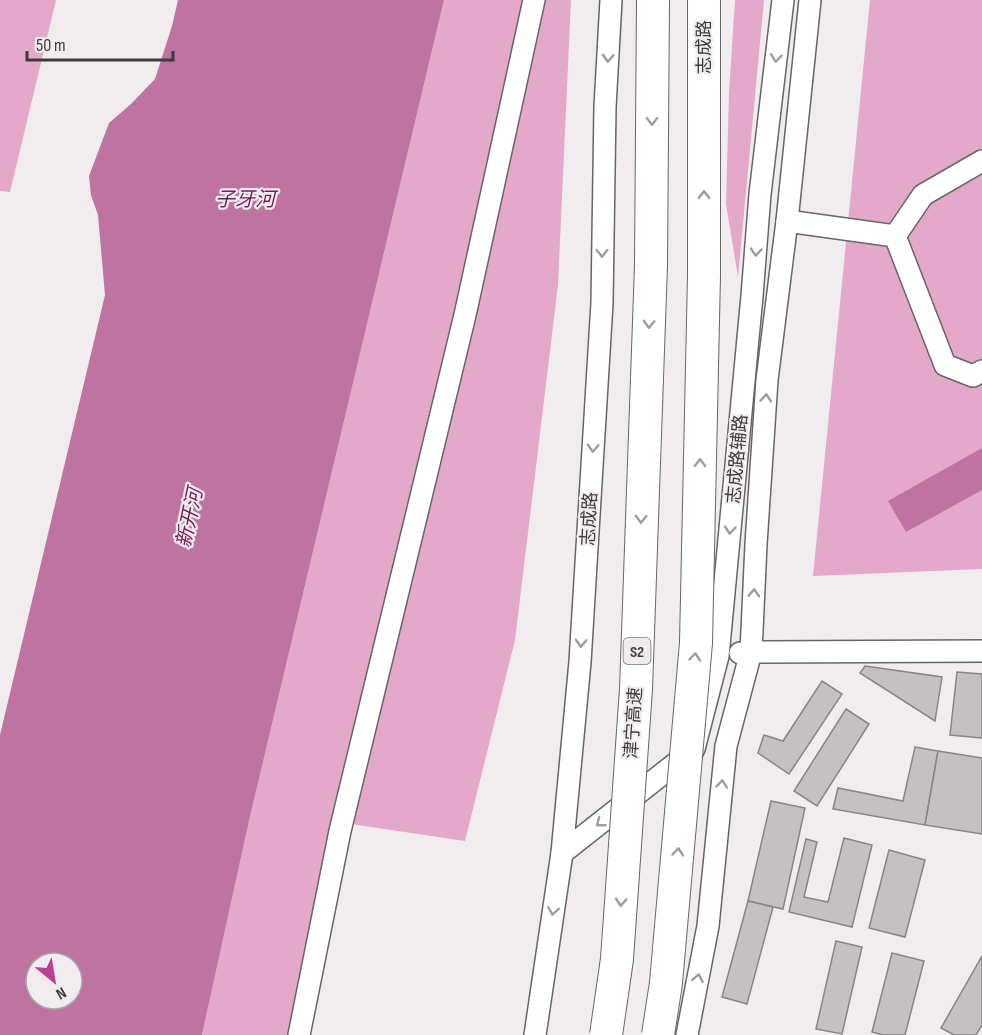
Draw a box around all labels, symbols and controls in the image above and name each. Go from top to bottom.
street label: 志成路 [694,20,715,74]
scale bar [27,24,172,62]
text: 50 m [36,35,66,56]
one-way arrow [601,54,614,63]
one-way arrow [770,54,783,63]
one-way arrow [646,117,658,126]
water label: 子牙河 [215,188,279,212]
one-way arrow [698,191,710,200]
one-way arrow [750,248,763,257]
one-way arrow [596,249,609,258]
one-way arrow [642,319,655,328]
one-way arrow [759,394,772,403]
street label: 志成路辅路 [723,413,752,505]
one-way arrow [587,444,600,453]
one-way arrow [694,458,706,467]
water label: 新开河 [172,482,209,550]
street label: 志成路 [578,492,601,547]
one-way arrow [635,514,647,523]
one-way arrow [724,525,737,534]
one-way arrow [747,588,760,597]
one-way arrow [575,638,588,647]
road number: S2 [624,638,650,664]
one-way arrow [688,653,701,662]
street label: 津宁高速 [621,686,646,760]
one-way arrow [715,780,728,789]
one-way arrow [596,815,607,826]
one-way arrow [671,847,684,856]
one-way arrow [615,897,628,906]
one-way arrow [548,906,560,915]
north arrow [24,951,84,1011]
one-way arrow [691,973,704,983]
text: N [52,982,69,1003]

